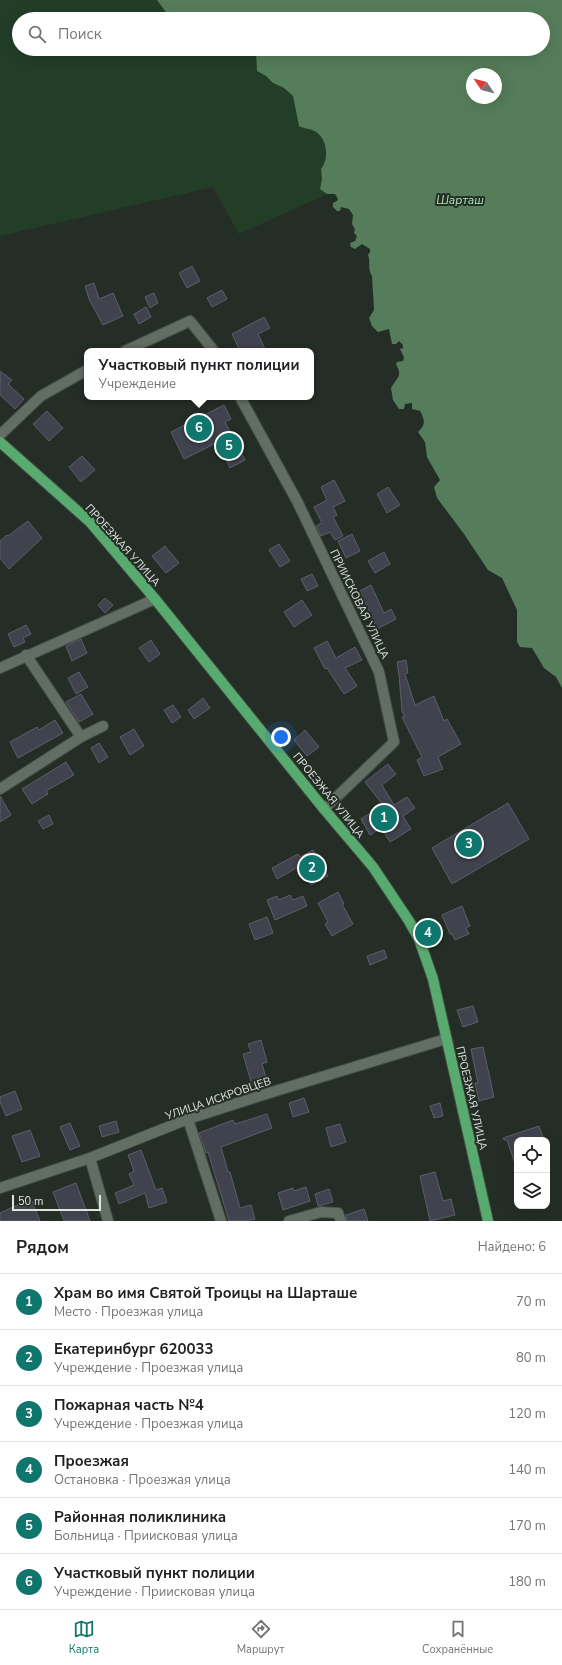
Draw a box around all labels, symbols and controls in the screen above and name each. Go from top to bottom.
search box [12,12,550,56]
icon: search [26,23,48,45]
text: Поиск [58,24,102,44]
north arrow [466,68,502,104]
water label: Шарташ [436,192,484,208]
popup [84,348,314,400]
text: Участковый пункт полиции [99,355,299,375]
text: Учреждение [99,375,176,393]
pin: 6 [186,413,212,443]
pin: 5 [216,431,242,461]
street label: ПРОЕЗЖАЯ УЛИЦА [82,501,164,590]
street label: ПРИИСКОВАЯ УЛИЦА [327,547,393,661]
your location [271,727,291,747]
street label: ПРОЕЗЖАЯ УЛИЦА [289,749,368,841]
pin: 1 [371,803,397,833]
pin: 3 [456,829,482,859]
pin: 2 [299,853,325,883]
pin: 4 [415,918,441,948]
street label: ПРОЕЗЖАЯ УЛИЦА [452,1045,491,1151]
street label: УЛИЦА ИСКРОВЦЕВ [162,1073,273,1124]
map controls [514,1137,550,1209]
button: locate [514,1137,550,1173]
button: layers [514,1173,550,1209]
scale bar [12,1193,101,1212]
text: 50 m [18,1194,43,1209]
text: Рядом [16,1236,69,1259]
text: Найдено: 6 [478,1238,546,1256]
text: Храм во имя Святой Троицы на Шарташе [54,1283,357,1303]
text: 1 [25,1293,33,1311]
text: 70 m [516,1293,546,1311]
text: Место · Проезжая улица [54,1303,203,1321]
text: Екатеринбург 620033 [54,1339,213,1359]
text: 2 [25,1349,33,1367]
text: 80 m [516,1349,546,1367]
text: Учреждение · Проезжая улица [54,1359,243,1377]
text: Пожарная часть №4 [54,1395,204,1415]
text: 3 [25,1405,33,1423]
text: 120 m [508,1405,546,1423]
text: Учреждение · Проезжая улица [54,1415,243,1433]
text: Проезжая [54,1451,129,1471]
text: 4 [25,1461,33,1479]
text: 140 m [508,1461,546,1479]
text: Остановка · Проезжая улица [54,1471,231,1489]
text: Районная поликлиника [54,1507,226,1527]
text: 5 [25,1517,33,1535]
text: 170 m [508,1517,546,1535]
text: Больница · Приисковая улица [54,1527,238,1545]
text: Участковый пункт полиции [54,1563,255,1583]
text: 6 [25,1573,33,1591]
text: 180 m [508,1573,546,1591]
text: Учреждение · Приисковая улица [54,1583,255,1601]
tab: Карта [69,1618,99,1657]
tab: Маршрут [237,1618,285,1657]
tab: Сохранённые [422,1618,493,1657]

